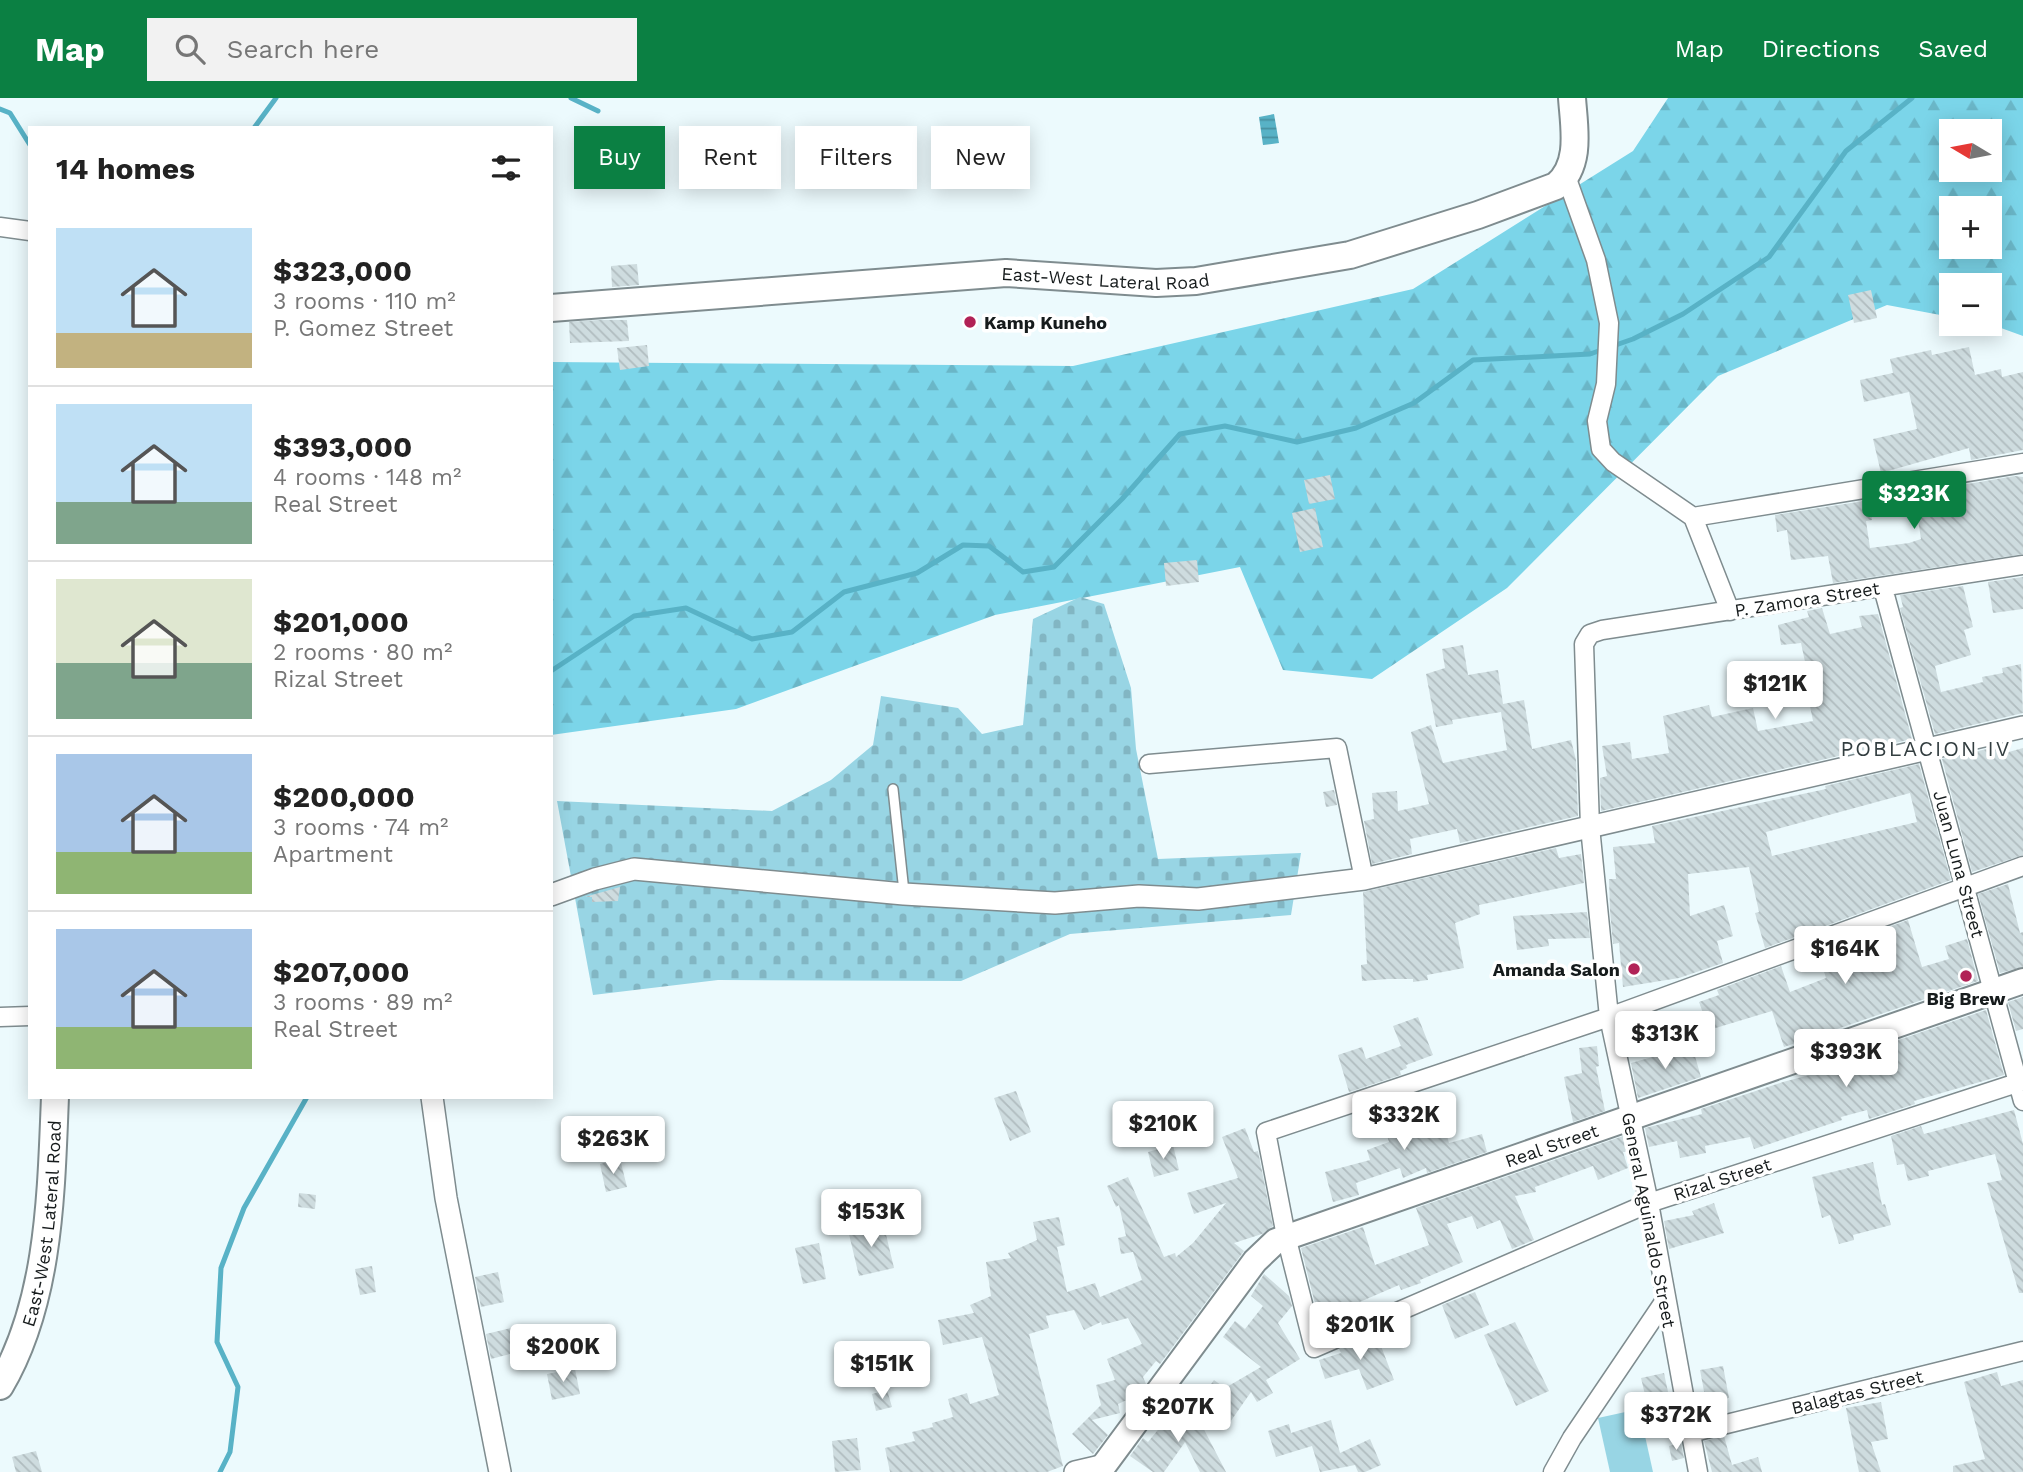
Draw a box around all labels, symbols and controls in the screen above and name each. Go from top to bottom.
search box [147,18,637,81]
text: Map [35,30,105,69]
icon: search [171,30,209,68]
text: Search here [227,34,379,64]
text: Map [1675,35,1724,63]
text: Directions [1762,35,1880,63]
text: Saved [1918,35,1988,63]
north arrow [1939,119,2002,182]
map controls [1939,119,2002,336]
chip: Buy [574,126,665,189]
chip: Rent [679,126,781,189]
chip: Filters [795,126,917,189]
chip: New [931,126,1030,189]
icon: filters [487,149,525,187]
text: 14 homes [56,151,195,186]
button: + [1939,196,2002,259]
text: $323,000 [273,253,412,288]
icon: home [112,256,196,340]
street label: East-West Lateral Road [1001,262,1211,294]
button: − [1939,273,2002,336]
text: 3 rooms · 110 m² [273,288,456,315]
place label: Kamp Kuneho [984,312,1107,333]
marker: Kamp Kuneho [962,314,978,330]
text: P. Gomez Street [273,315,453,342]
text: $393,000 [273,429,412,464]
icon: home [112,432,196,516]
text: 4 rooms · 148 m² [273,464,461,491]
pin: $323K [1865,472,1963,531]
text: $323K [1878,480,1950,507]
text: Real Street [273,491,398,518]
street label: P. Zamora Street [1733,577,1881,621]
text: $201,000 [273,604,409,639]
icon: home [112,607,196,691]
text: 2 rooms · 80 m² [273,639,452,666]
pin: $121K [1726,662,1824,721]
text: Rizal Street [273,666,403,693]
text: $121K [1743,670,1807,697]
district label: POBLACION IV [1841,736,2011,761]
text: $200,000 [273,779,415,814]
icon: home [112,782,196,866]
street label: Juan Luna Street [1929,788,1989,940]
text: 3 rooms · 74 m² [273,814,448,841]
text: Apartment [273,841,393,868]
pin: $164K [1796,926,1894,986]
text: $164K [1810,935,1880,962]
text: $207,000 [273,954,410,989]
icon: home [112,957,196,1041]
place label: Amanda Salon [1493,959,1620,980]
marker: Amanda Salon [1626,961,1642,977]
marker: Big Brew [1958,968,1974,984]
place label: Big Brew [1926,988,2006,1009]
text: 3 rooms · 89 m² [273,989,452,1016]
pin: $313K [1616,1012,1714,1071]
text: Real Street [273,1016,398,1043]
text: $313K [1631,1020,1699,1047]
pin: $393K [1797,1030,1895,1089]
text: $393K [1810,1038,1882,1065]
pin: $332K [1355,1093,1453,1152]
text: $332K [1368,1101,1440,1128]
pin: $210K [1114,1102,1212,1161]
text: $210K [1128,1110,1198,1137]
street label: General Aguinaldo Street [1618,1110,1680,1330]
pin: $263K [564,1116,662,1176]
street label: Real Street [1502,1119,1601,1171]
street label: East-West Lateral Road [17,1120,65,1329]
text: $263K [577,1125,649,1152]
street label: Rizal Street [1670,1153,1774,1205]
pin: $153K [822,1190,920,1249]
text: $153K [837,1198,905,1225]
pin: $201K [1311,1302,1409,1362]
text: $201K [1325,1311,1395,1338]
pin: $200K [514,1324,612,1384]
text: $200K [526,1333,600,1360]
pin: $151K [833,1342,931,1401]
text: $151K [850,1350,914,1377]
street label: Balagtas Street [1789,1365,1925,1418]
pin: $207K [1129,1384,1227,1444]
pin: $372K [1627,1392,1725,1452]
text: $207K [1142,1393,1214,1420]
text: $372K [1640,1401,1712,1428]

